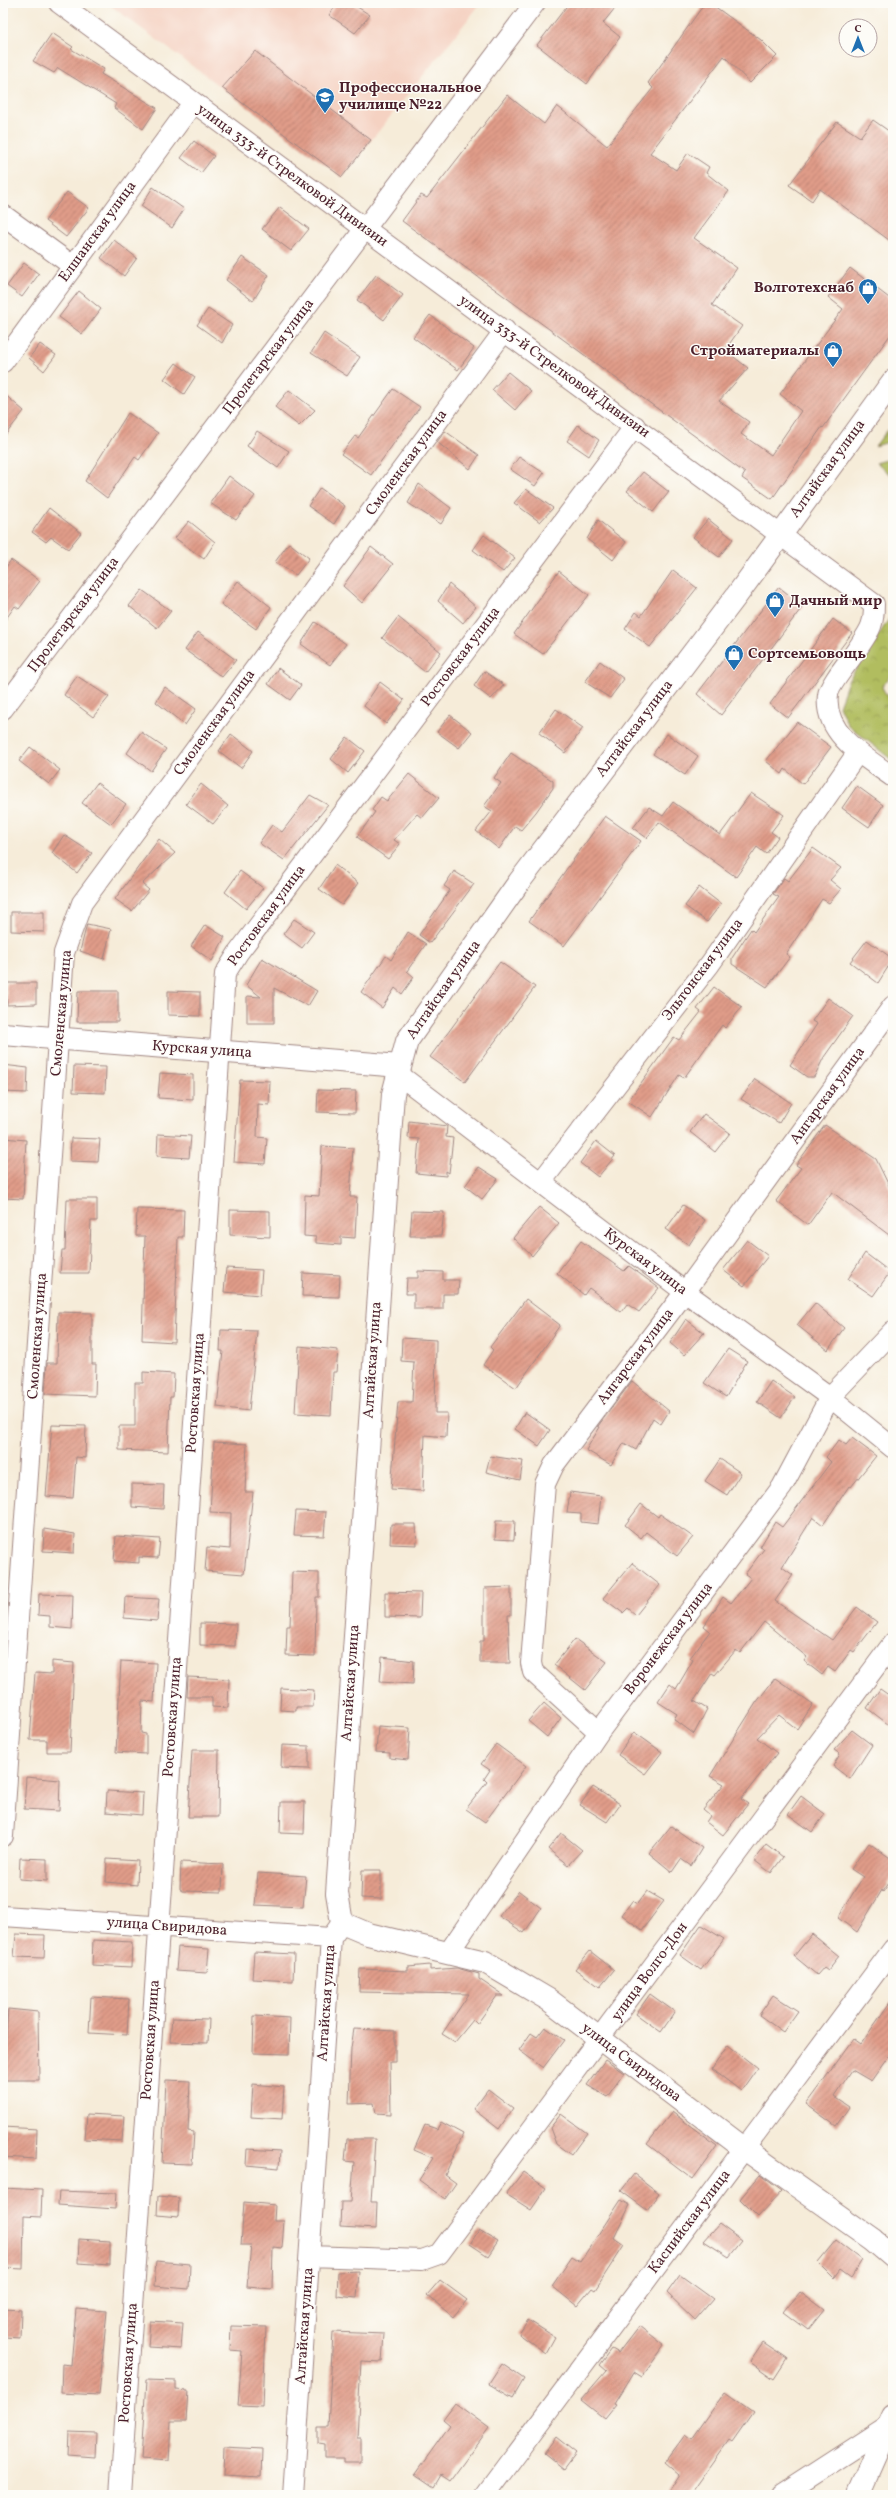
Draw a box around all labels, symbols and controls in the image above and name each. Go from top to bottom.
north arrow [838,18,878,58]
text: С [854,22,862,37]
place label: Профессиональное училище №22 [339,78,482,116]
school or university icon: Профессиональное училище №22 [314,86,336,114]
street label: улица 333-й Стрелковой Дивизии [192,99,392,253]
street label: Елшанская улица [54,177,142,287]
shop icon: Волготехснаб [857,277,879,305]
place label: Волготехснаб [754,278,854,299]
street label: улица 333-й Стрелковой Дивизии [454,290,654,444]
street label: Пролетарская улица [218,295,320,419]
shop icon: Стройматериалы [822,340,844,368]
place label: Стройматериалы [691,341,819,362]
street label: Смоленская улица [361,406,453,520]
street label: Алтайская улица [785,415,871,523]
street label: Пролетарская улица [23,553,125,677]
shop icon: Дачный мир [764,590,786,618]
place label: Дачный мир [789,591,882,612]
street label: Ростовская улица [416,603,506,711]
shop icon: Сортсемьовощь [723,643,745,671]
place label: Сортсемьовощь [748,644,867,665]
street label: Смоленская улица [169,666,261,780]
street label: Алтайская улица [591,676,679,782]
street label: Ростовская улица [223,861,311,971]
street label: Эльтонская улица [658,914,748,1026]
street label: Алтайская улица [402,936,486,1044]
street label: Смоленская улица [46,949,78,1077]
street label: Курская улица [151,1036,253,1064]
street label: Ангарская улица [785,1043,871,1149]
street label: Курская улица [599,1223,691,1301]
street label: Смоленская улица [23,1272,53,1400]
street label: Алтайская улица [358,1301,388,1419]
street label: Ангарская улица [593,1304,679,1410]
street label: Ростовская улица [181,1332,211,1454]
street label: Воронежская улица [620,1578,718,1700]
street label: Алтайская улица [336,1624,366,1742]
street label: Ростовская улица [158,1656,188,1778]
street label: улица Свиридова [106,1912,228,1942]
street label: улица Волго-Дон [607,1918,693,2026]
street label: Алтайская улица [312,1944,342,2062]
street label: Ростовская улица [136,1979,166,2101]
street label: улица Свиридова [577,2018,685,2108]
street label: Каспийская улица [644,2166,736,2278]
street label: Алтайская улица [290,2267,320,2385]
street label: Ростовская улица [114,2302,144,2424]

